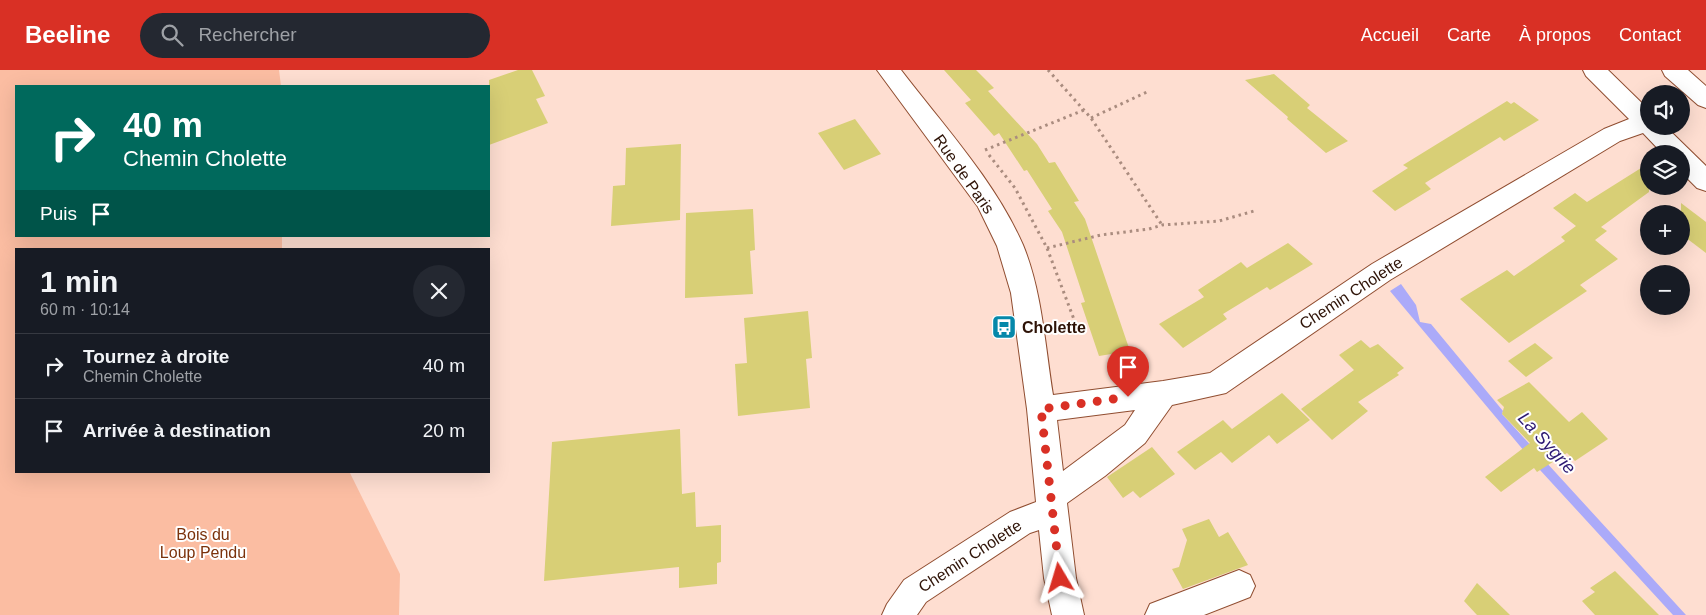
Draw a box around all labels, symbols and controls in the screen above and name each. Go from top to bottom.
search box [140,13,490,58]
text: Beeline [25,21,110,48]
icon: search [158,21,186,49]
text: Rechercher [198,24,297,45]
text: Accueil [1361,25,1419,45]
text: Carte [1447,25,1491,45]
text: À propos [1519,25,1591,45]
text: Contact [1619,25,1681,45]
map controls [1640,85,1690,315]
button: sound [1640,85,1690,135]
icon: right [40,105,105,170]
text: 40 m [123,105,203,144]
street label: Rue de Paris [931,131,997,217]
button: layers [1640,145,1690,195]
text: Chemin Cholette [123,146,287,171]
icon: arrive [87,200,115,228]
text: Puis [40,203,77,224]
button: + [1640,205,1690,255]
street label: Chemin Cholette [1296,253,1406,333]
text: 1 min [40,265,118,298]
button: close [413,265,465,317]
button: − [1640,265,1690,315]
text: 60 m · 10:14 [40,301,130,318]
bus stop icon: Cholette [991,314,1017,340]
place label: Cholette [1022,319,1086,336]
text: Tournez à droite [83,346,229,367]
pin [1107,346,1149,397]
icon: right [40,352,68,380]
icon: arrive [1114,353,1142,381]
text: 40 m [423,355,465,376]
text: Chemin Cholette [83,368,202,385]
water label: La Sygrie [1514,408,1580,478]
icon: arrive [40,417,68,445]
text: Arrivée à destination [83,420,271,441]
text: 20 m [423,420,465,441]
street label: Chemin Cholette [915,516,1025,596]
park label: Bois du Loup Pendu [160,526,246,561]
position arrow [1033,551,1085,603]

